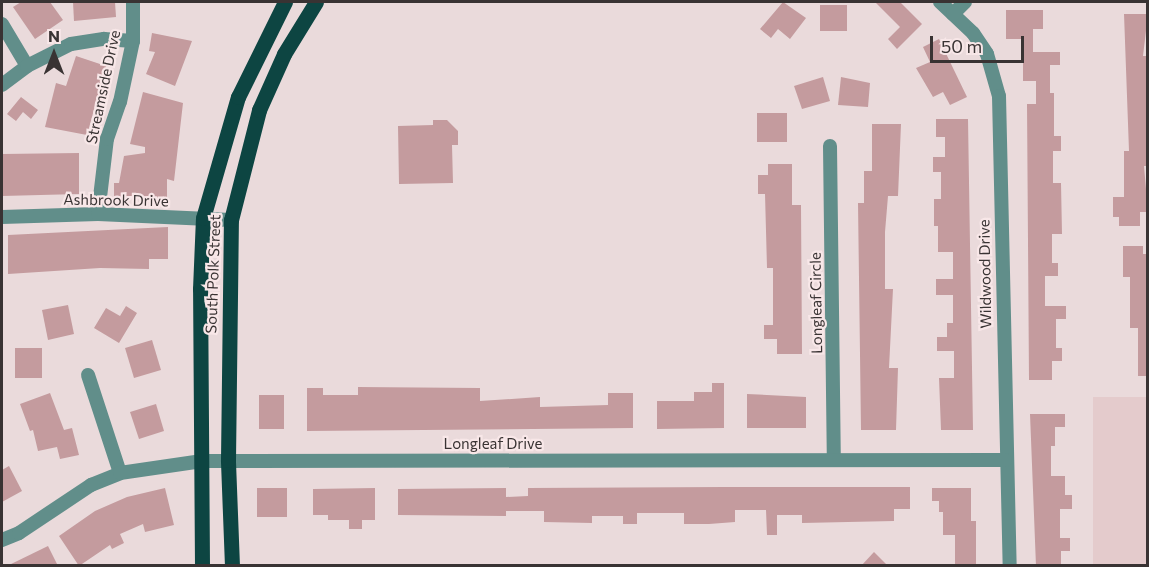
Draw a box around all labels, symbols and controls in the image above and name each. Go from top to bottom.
north arrow [24,24,84,84]
scale bar [933,24,1028,62]
text: N [48,26,60,45]
street label: Streamside Drive [82,29,124,145]
text: 50 m [941,35,982,57]
street label: Ashbrook Drive [63,190,169,210]
street label: South Polk Street [202,214,224,334]
street label: Wildwood Drive [975,219,995,329]
street label: Longleaf Circle [806,252,826,354]
street label: Longleaf Drive [444,435,542,453]

